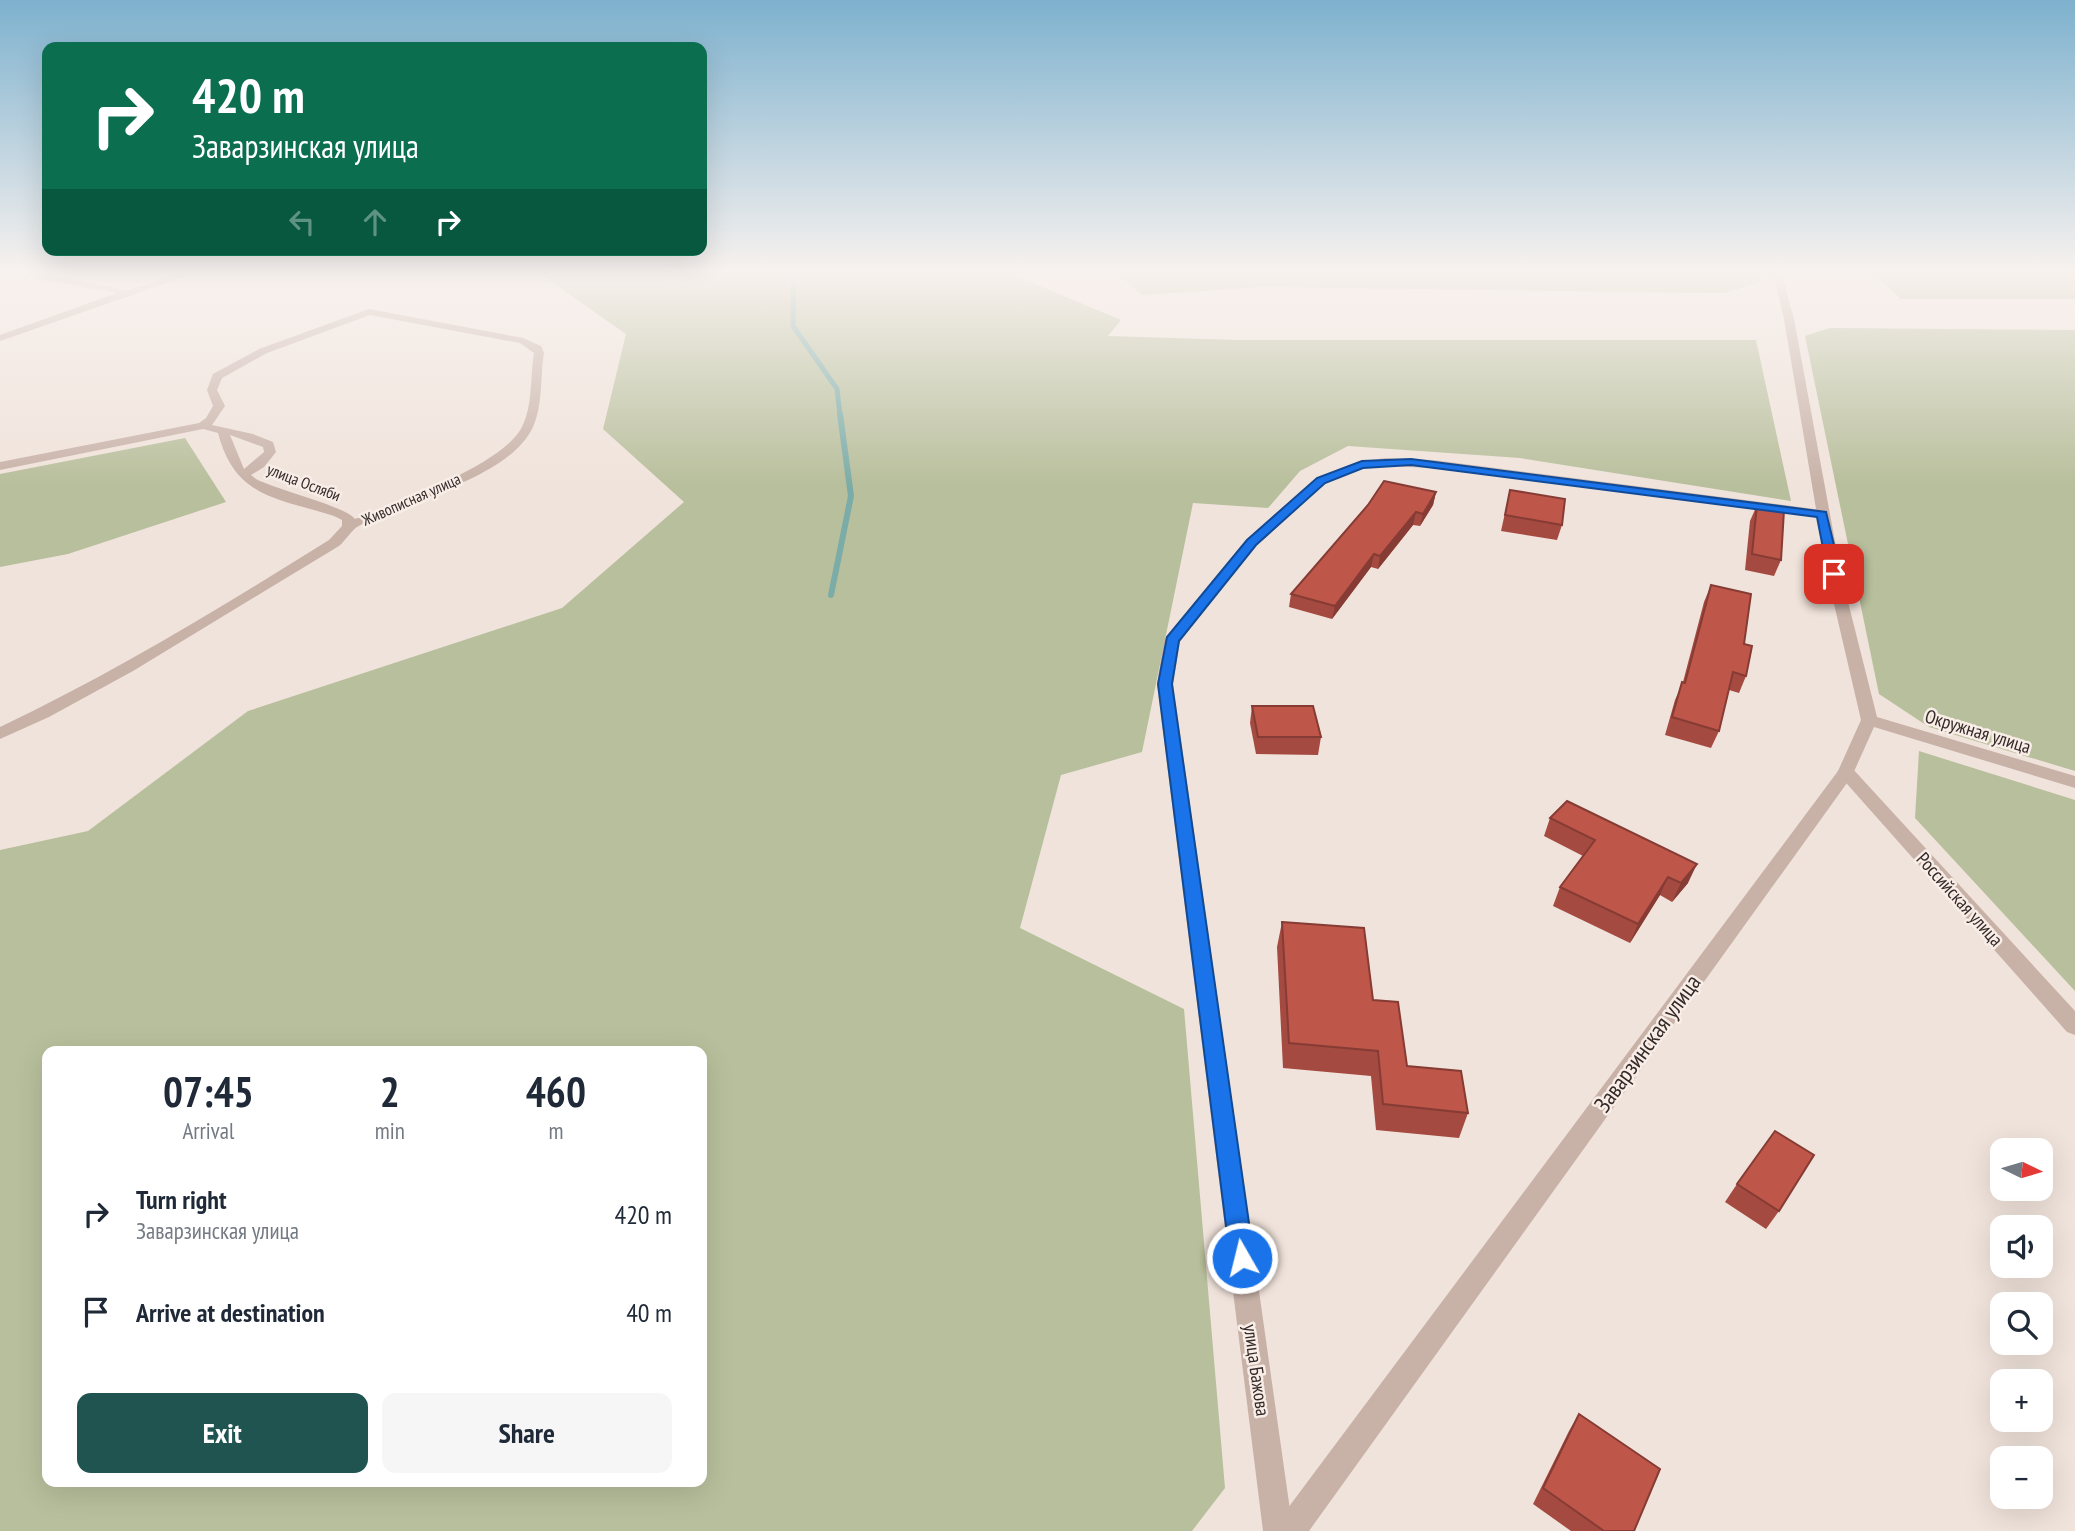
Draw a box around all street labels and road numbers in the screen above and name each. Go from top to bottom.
street label: улица Осляби [264,459,344,505]
street label: Живописная улица [358,468,464,530]
street label: Окружная улица [1922,704,2034,758]
street label: Российская улица [1912,847,2008,951]
street label: Заварзинская улица [1587,969,1707,1117]
street label: улица Бажова [1239,1322,1275,1418]

